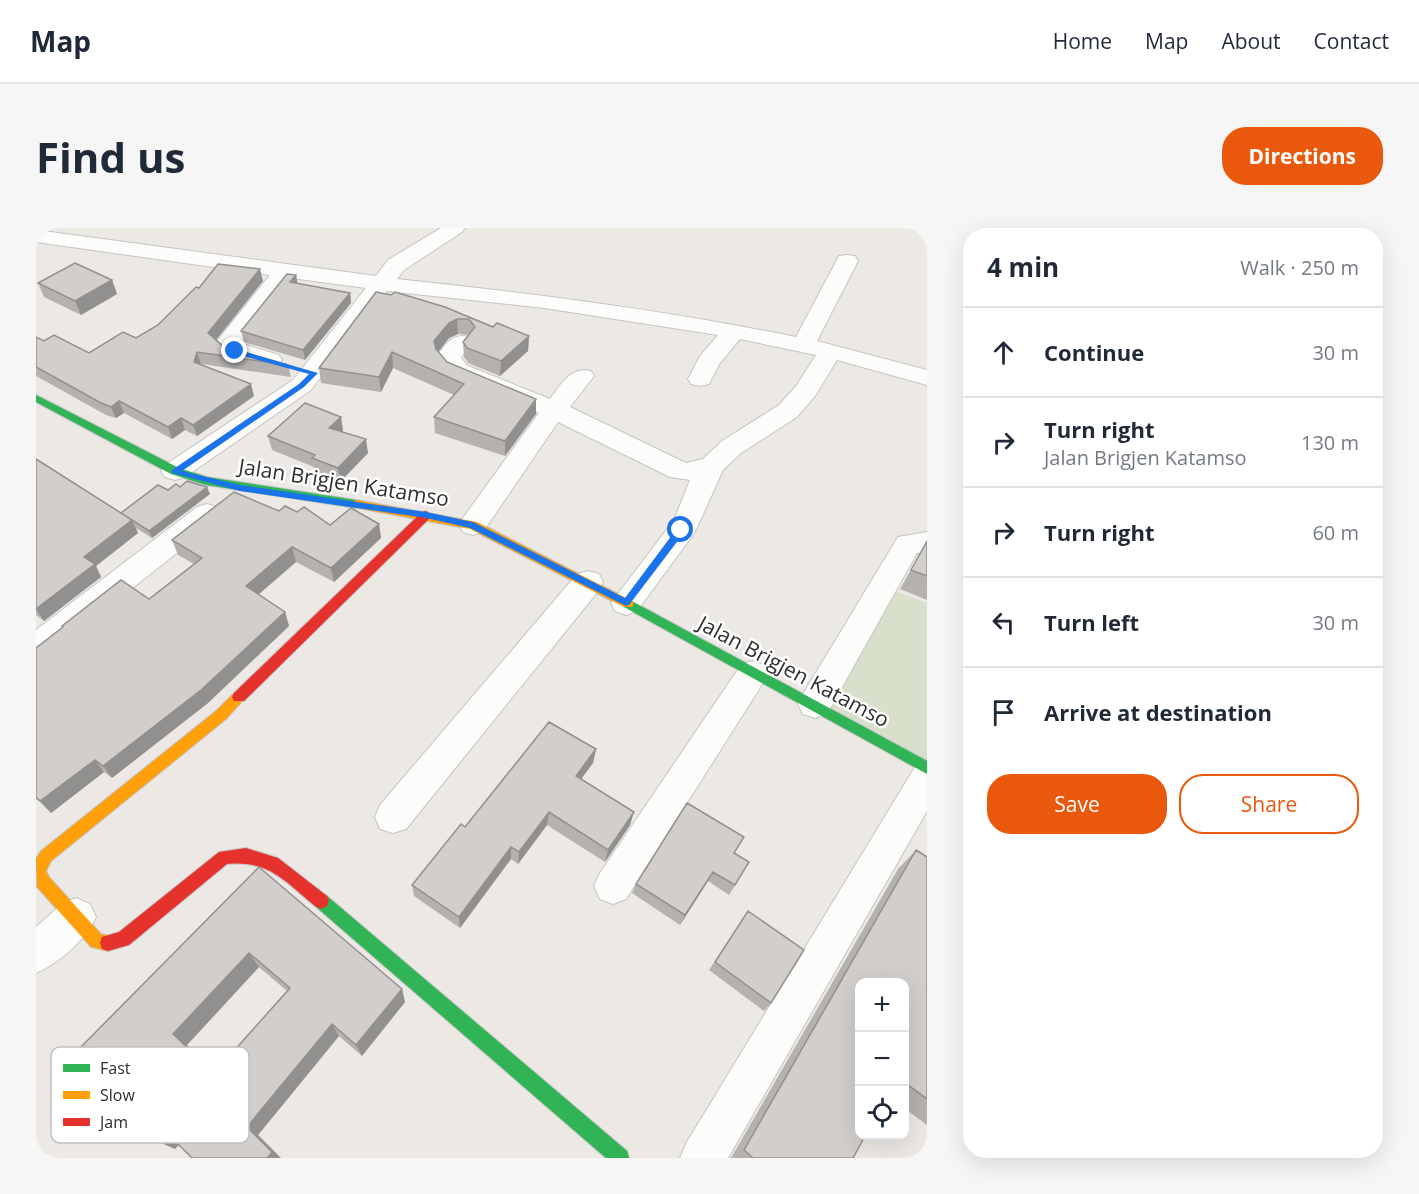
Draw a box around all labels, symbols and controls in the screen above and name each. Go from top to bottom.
text: Map [30,22,91,60]
text: Home [1053,27,1112,55]
text: Map [1145,27,1188,55]
text: About [1221,27,1281,55]
text: Contact [1314,27,1389,55]
button: Directions [1222,127,1383,185]
text: Find us [36,128,185,185]
text: 4 min [987,249,1059,285]
text: Walk · 250 m [1240,254,1359,281]
icon: ahead [987,336,1020,369]
route end [221,337,247,363]
text: Continue [1044,337,1144,367]
text: 30 m [1312,339,1359,366]
text: Turn right [1044,414,1155,444]
icon: right [987,426,1020,459]
text: 130 m [1301,429,1359,456]
text: Jalan Brigjen Katamso [1044,444,1247,471]
street label: Jalan Brigjen Katamso [235,451,451,512]
route start [667,516,693,542]
icon: right [987,516,1020,549]
text: Turn right [1044,517,1155,547]
text: 60 m [1312,519,1359,546]
icon: left [987,606,1020,639]
text: Turn left [1044,607,1139,637]
street label: Jalan Brigjen Katamso [692,608,894,733]
text: 30 m [1312,609,1359,636]
icon: arrive [987,696,1020,729]
text: Arrive at destination [1044,697,1272,727]
button: Save [987,774,1167,834]
button: Share [1179,774,1359,834]
map controls [855,978,909,1140]
button: + [855,978,909,1032]
button: − [855,1032,909,1086]
legend [51,1047,249,1143]
text: Fast [100,1057,131,1079]
text: Slow [100,1084,135,1106]
button: locate [855,1086,909,1140]
text: Jam [98,1111,128,1133]

